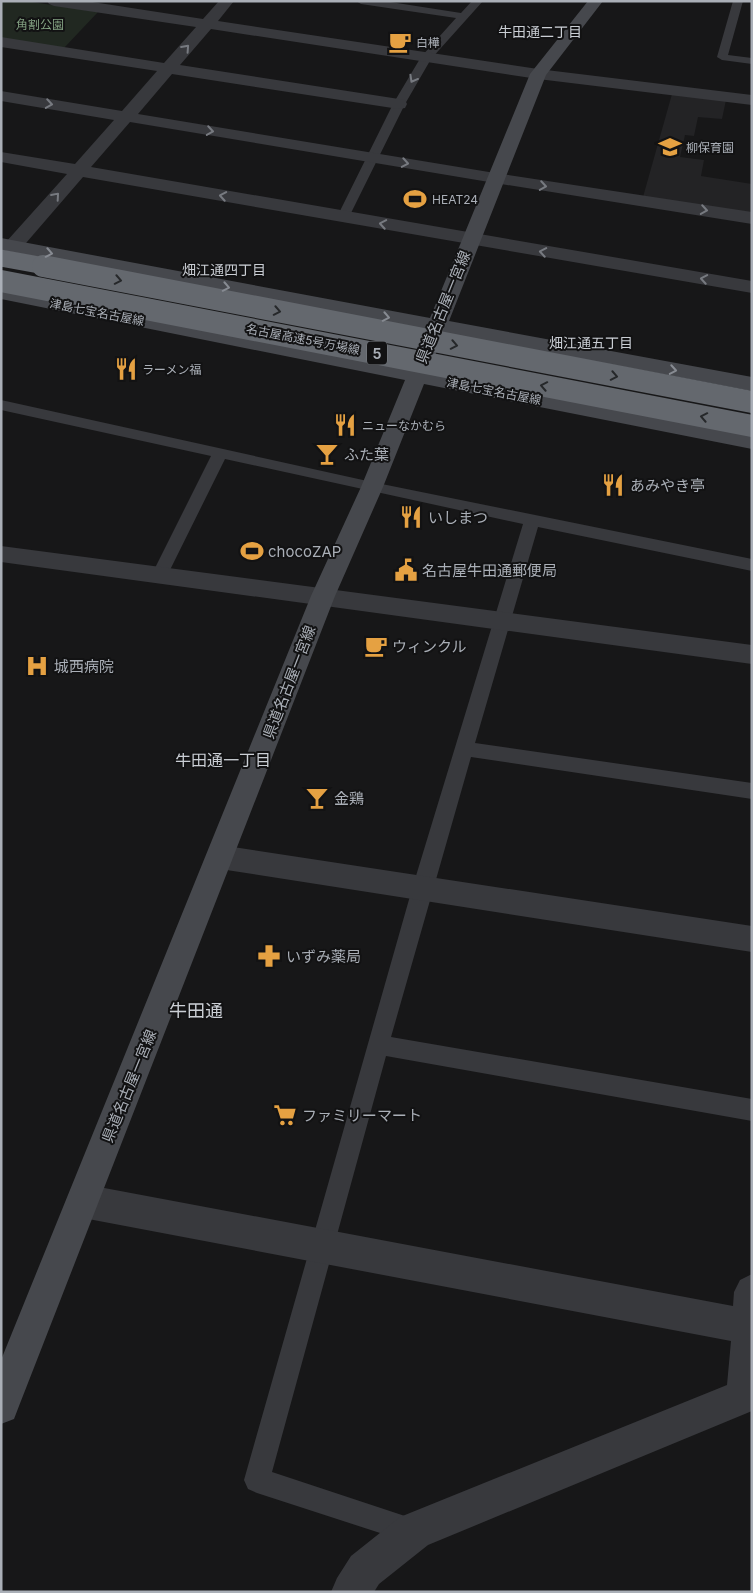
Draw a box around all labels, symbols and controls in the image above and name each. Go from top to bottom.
park label: 角割公園 [16,17,64,32]
district label: 牛田通二丁目 [498,23,582,40]
cafe icon: 白樺 [387,29,413,55]
place label: 白樺 [416,35,440,50]
one-way arrow [181,44,190,53]
one-way arrow [410,73,420,82]
one-way arrow [45,99,54,109]
one-way arrow [205,125,214,135]
school or university icon: 柳保育園 [657,134,683,160]
place label: 柳保育園 [686,140,734,155]
one-way arrow [400,157,409,167]
one-way arrow [539,180,548,190]
sports icon: HEAT24 [402,186,428,212]
one-way arrow [219,192,228,202]
place label: HEAT24 [432,192,478,207]
one-way arrow [51,193,60,202]
one-way arrow [700,205,708,215]
one-way arrow [379,220,388,230]
one-way arrow [45,248,54,258]
street label: 県道名古屋一宮線 [412,248,474,366]
one-way arrow [539,248,548,258]
district label: 畑江通四丁目 [182,261,266,278]
one-way arrow [113,275,122,285]
one-way arrow [699,275,708,285]
one-way arrow [222,281,230,291]
street label: 津島七宝名古屋線 [48,295,146,329]
one-way arrow [273,305,282,316]
one-way arrow [381,312,390,322]
street label: 名古屋高速5号万場線 [245,321,361,357]
district label: 畑江通五丁目 [549,334,633,351]
one-way arrow [450,339,459,350]
road number: 5 [367,342,387,364]
restaurant icon: ラーメン福 [113,356,139,382]
place label: ラーメン福 [142,362,202,377]
one-way arrow [668,364,677,374]
one-way arrow [609,370,618,381]
street label: 津島七宝名古屋線 [445,374,543,408]
one-way arrow [540,381,549,392]
restaurant icon: ニューなかむら [332,412,358,438]
one-way arrow [699,412,708,423]
place label: ニューなかむら [362,418,446,433]
bar icon: ふた葉 [314,441,340,467]
place label: ふた葉 [344,445,389,464]
restaurant icon: あみやき亭 [600,472,626,498]
place label: あみやき亭 [630,476,705,495]
restaurant icon: いしまつ [398,504,424,530]
place label: いしまつ [428,508,488,527]
sports icon: chocoZAP [239,538,265,564]
place label: chocoZAP [268,542,341,561]
public building icon: 名古屋牛田通郵便局 [393,557,419,583]
place label: 名古屋牛田通郵便局 [422,561,557,580]
street label: 県道名古屋一宮線 [259,623,319,741]
cafe icon: ウィンクル [363,633,389,659]
place label: ウィンクル [392,637,467,656]
hospital icon: 城西病院 [24,653,50,679]
place label: 城西病院 [54,657,114,676]
district label: 牛田通一丁目 [175,750,271,770]
bar icon: 金鶏 [304,785,330,811]
place label: 金鶏 [334,789,364,808]
pharmacy icon: いずみ薬局 [256,943,282,969]
place label: いずみ薬局 [286,947,361,966]
district label: 牛田通 [169,1000,223,1021]
street label: 県道名古屋一宮線 [98,1027,160,1145]
supermarket icon: ファミリーマート [272,1102,298,1128]
place label: ファミリーマート [302,1106,422,1125]

